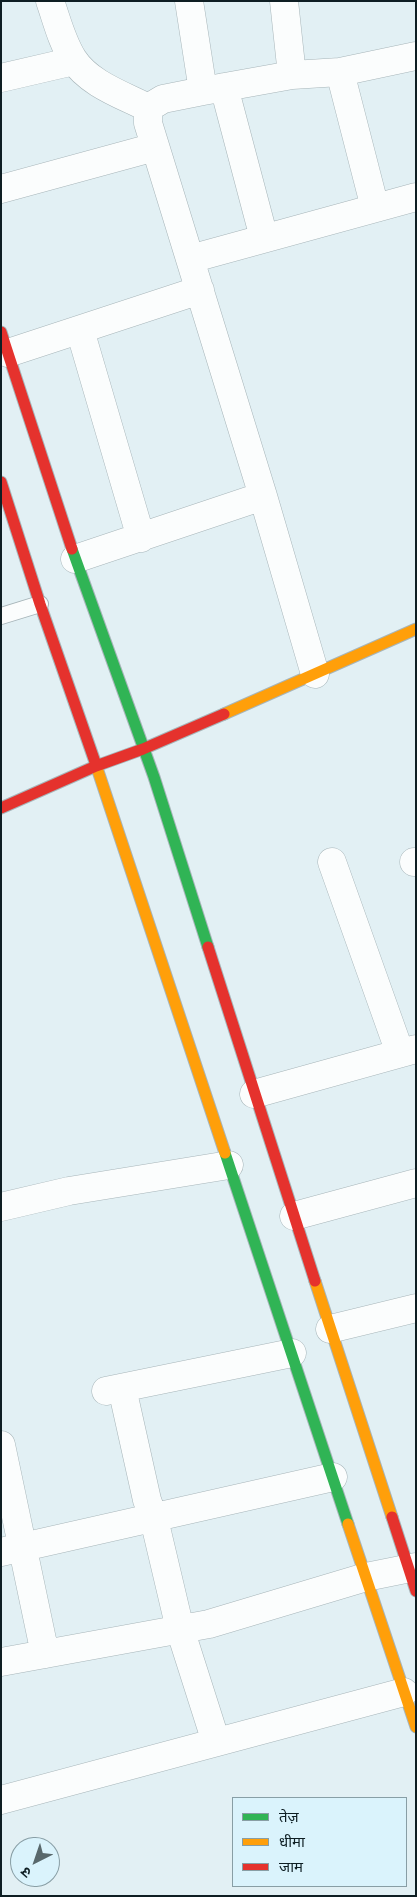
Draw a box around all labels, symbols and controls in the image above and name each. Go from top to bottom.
legend [232,1797,407,1887]
text: तेज़ [279,1806,299,1828]
text: धीमा [279,1831,305,1853]
north arrow [10,1837,60,1887]
text: जाम [279,1856,303,1878]
text: उ [16,1862,35,1883]

